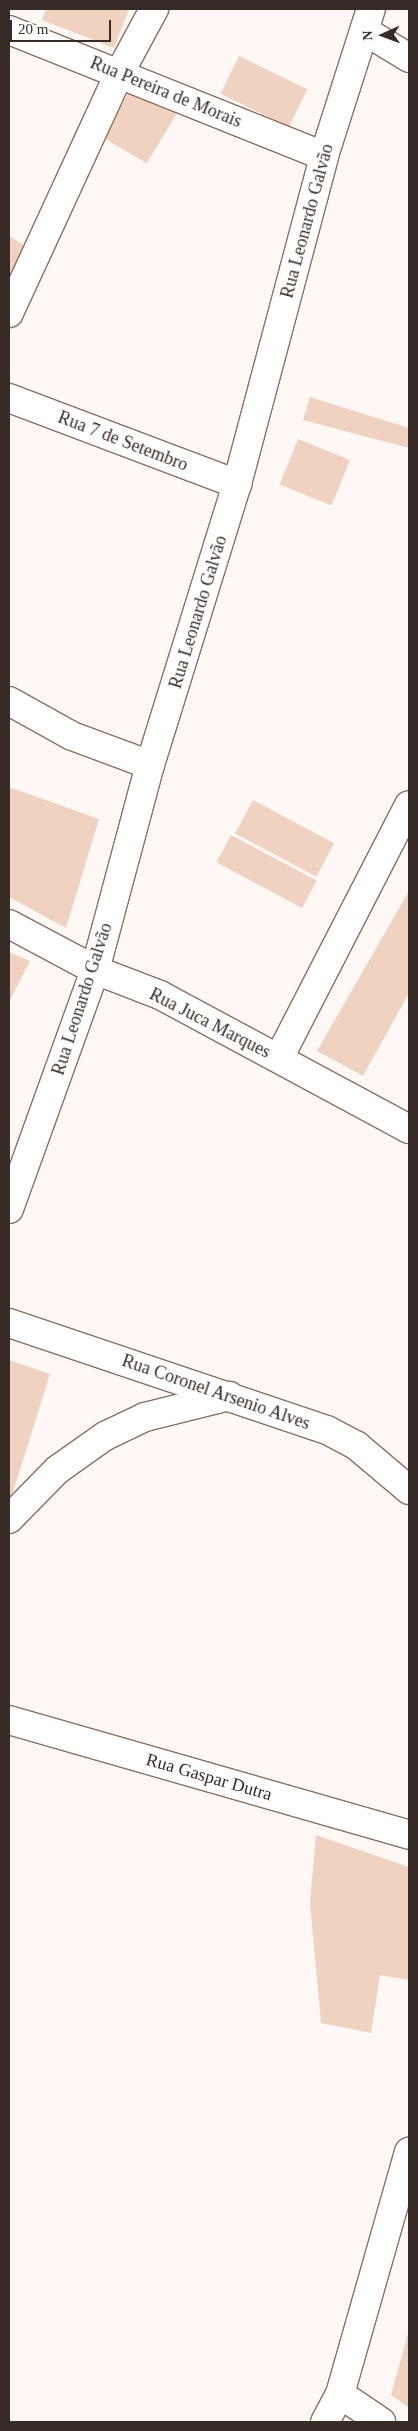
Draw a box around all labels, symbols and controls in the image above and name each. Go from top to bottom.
scale bar [12,10,114,42]
north arrow [358,10,408,60]
text: 20 m [18,21,48,37]
text: N [360,30,375,41]
street label: Rua Pereira de Morais [87,52,245,132]
street label: Rua Leonardo Galvão [276,141,338,301]
street label: Rua 7 de Setembro [55,406,191,476]
street label: Rua Leonardo Galvão [164,533,232,691]
street label: Rua Leonardo Galvão [47,920,117,1078]
street label: Rua Juca Marques [146,983,274,1063]
street label: Rua Coronel Arsenio Alves [118,1349,314,1435]
street label: Rua Gaspar Dutra [144,1749,274,1805]

